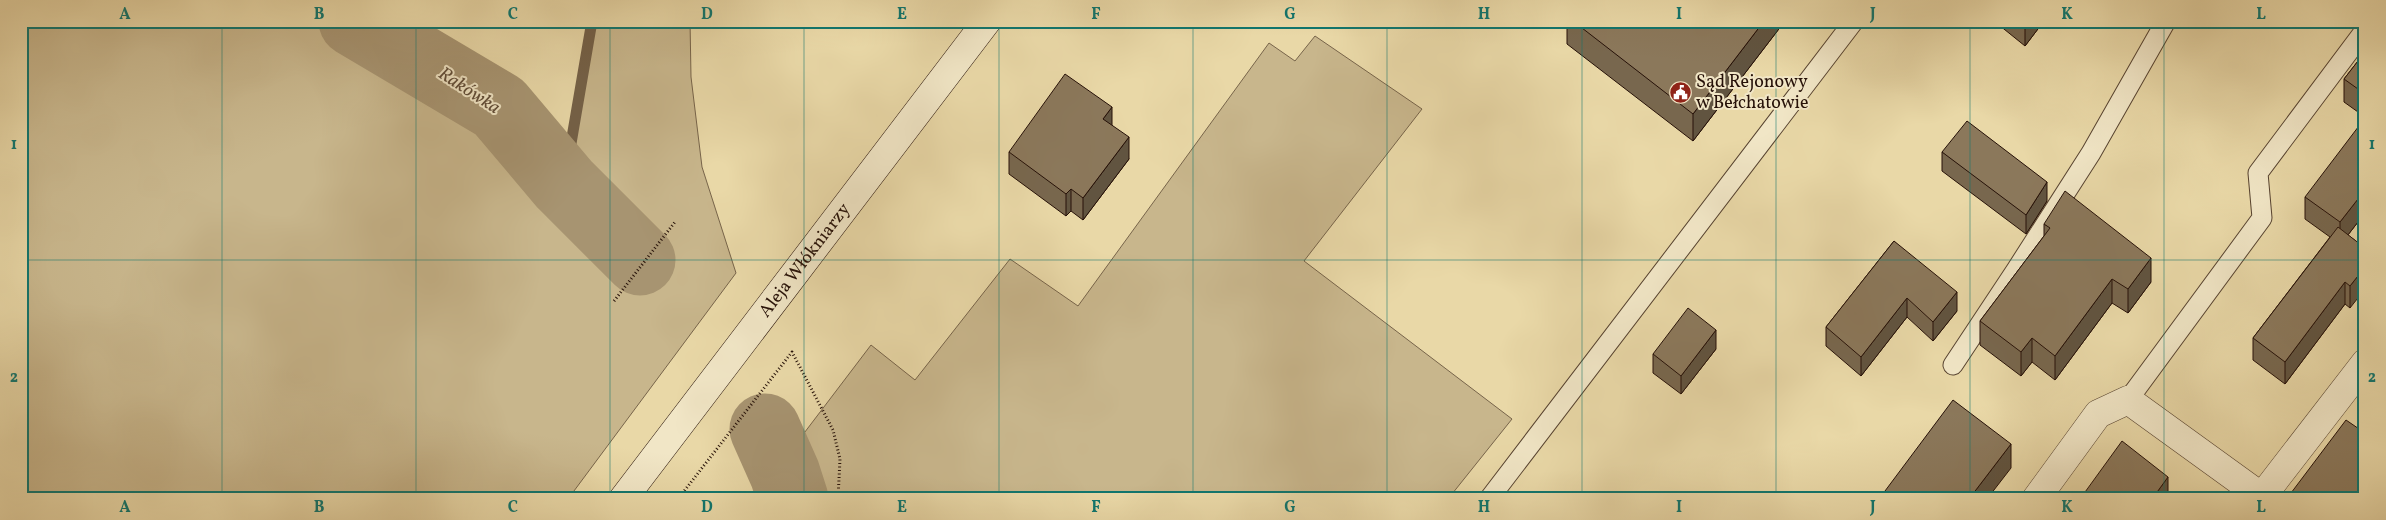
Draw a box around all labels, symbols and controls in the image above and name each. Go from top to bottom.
text: A [119,4,131,26]
text: B [314,4,325,26]
text: C [508,4,518,26]
text: D [701,4,713,26]
text: E [897,4,907,26]
text: F [1091,4,1101,26]
text: G [1284,4,1296,26]
text: H [1478,4,1490,26]
text: I [1676,4,1682,26]
text: J [1869,4,1876,26]
text: K [2061,4,2073,26]
text: L [2256,4,2266,26]
water label: Rakówka [433,61,505,121]
place label: Sąd Rejonowy w Bełchatowie [1696,70,1809,116]
public building icon: Sąd Rejonowy w Bełchatowie [1668,80,1692,104]
text: 1 [11,134,17,156]
text: 1 [2369,134,2375,156]
street label: Aleja Włókniarzy [753,198,857,323]
text: 2 [10,367,18,389]
text: 2 [2368,367,2376,389]
text: A [119,497,131,519]
text: B [314,497,325,519]
text: C [508,497,518,519]
text: D [701,497,713,519]
text: E [897,497,907,519]
text: F [1091,497,1101,519]
text: G [1284,497,1296,519]
text: H [1478,497,1490,519]
text: I [1676,497,1682,519]
text: J [1869,497,1876,519]
text: K [2061,497,2073,519]
text: L [2256,497,2266,519]

